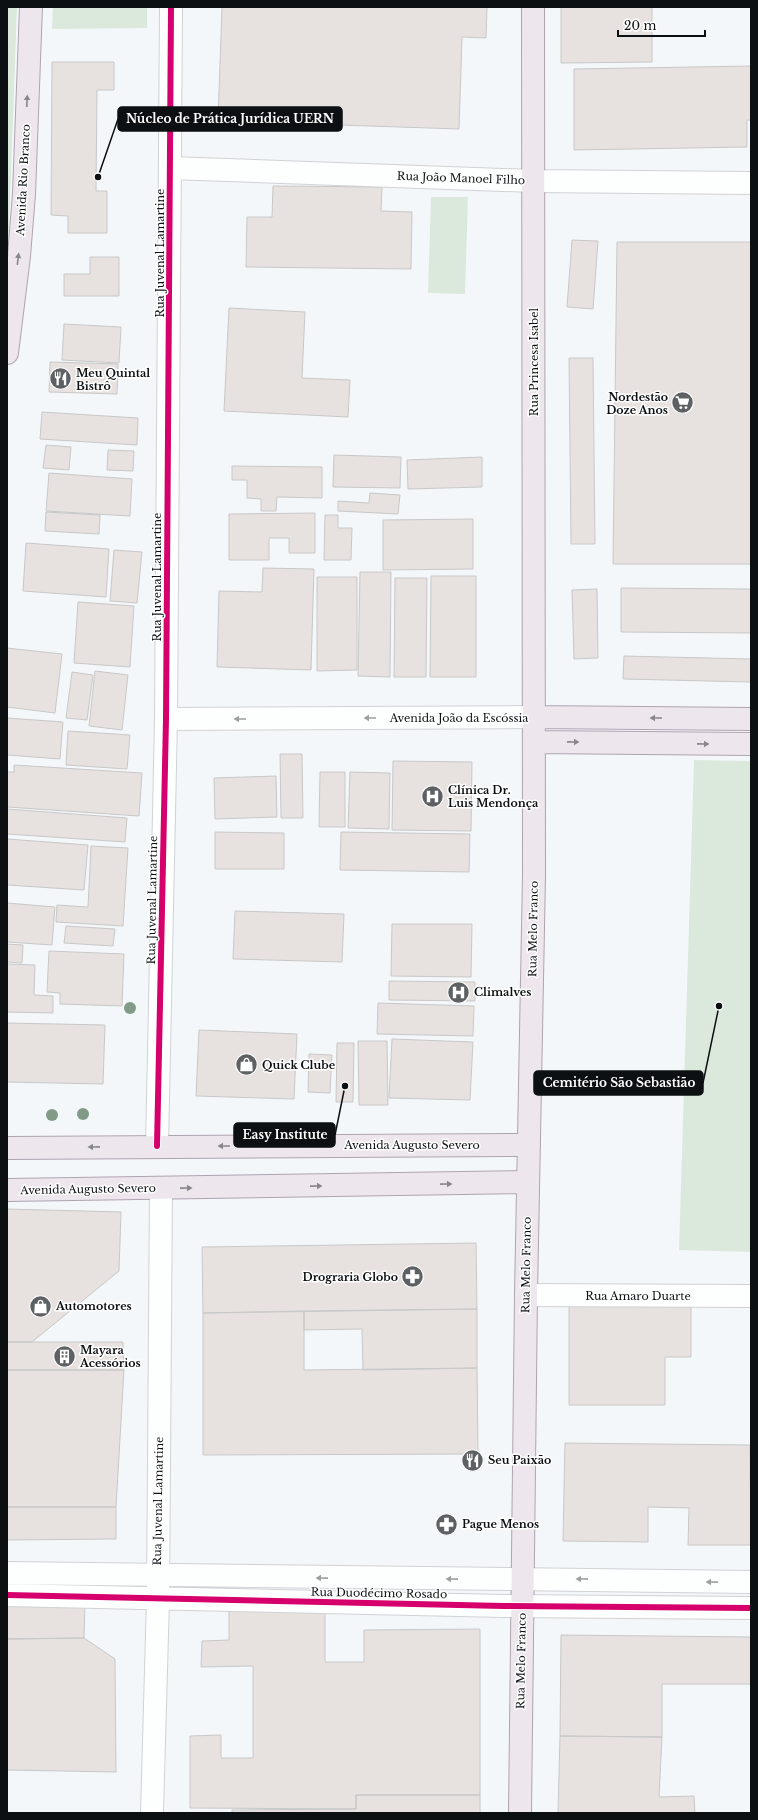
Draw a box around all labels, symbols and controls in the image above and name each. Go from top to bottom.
scale bar [618,12,705,38]
text: 20 m [624,18,656,33]
one-way arrow [24,94,30,107]
callout: Núcleo de Prática Jurídica UERN [118,107,342,131]
text: Núcleo de Prática Jurídica UERN [126,111,335,126]
street label: Avenida Rio Branco [13,124,33,237]
street label: Rua João Manoel Filho [397,169,525,187]
street label: Rua Juvenal Lamartine [153,189,167,317]
one-way arrow [15,253,21,265]
street label: Rua Princesa Isabel [527,307,541,416]
restaurant icon: Meu Quintal Bistrô [48,366,74,392]
place label: Meu Quintal Bistrô [76,366,150,393]
place label: Nordestão Doze Anos [606,390,668,417]
supermarket icon: Nordestão Doze Anos [670,390,696,416]
street label: Rua Juvenal Lamartine [150,513,164,641]
street label: Avenida João da Escóssia [389,711,529,725]
one-way arrow [363,715,376,721]
one-way arrow [649,715,662,721]
one-way arrow [233,716,246,722]
one-way arrow [567,739,580,745]
one-way arrow [697,741,710,747]
hospital icon: Clínica Dr. Luis Mendonça [419,783,445,809]
place label: Clínica Dr. Luis Mendonça [448,783,539,810]
street label: Rua Juvenal Lamartine [144,835,160,965]
street label: Rua Melo Franco [525,881,541,977]
hospital icon: Climalves [445,979,471,1005]
place label: Climalves [474,985,531,999]
shop icon: Quick Clube [233,1052,259,1078]
place label: Quick Clube [262,1058,336,1072]
callout: Cemitério São Sebastião [534,1071,703,1095]
text: Cemitério São Sebastião [543,1075,695,1090]
callout: Easy Institute [234,1123,335,1147]
text: Easy Institute [242,1127,328,1142]
street label: Avenida Augusto Severo [343,1138,480,1152]
one-way arrow [217,1143,230,1149]
one-way arrow [87,1144,100,1150]
street label: Avenida Augusto Severo [19,1181,156,1197]
one-way arrow [440,1181,453,1187]
one-way arrow [310,1183,323,1189]
one-way arrow [180,1185,193,1191]
street label: Rua Melo Franco [518,1217,534,1313]
pharmacy icon: Drograria Globo [400,1264,426,1290]
place label: Drograria Globo [303,1270,398,1284]
street label: Rua Amaro Duarte [585,1289,691,1303]
shop icon: Automotores [28,1293,54,1319]
place label: Automotores [55,1299,132,1313]
building icon: Mayara Acessórios [52,1343,78,1369]
place label: Mayara Acessórios [79,1343,141,1370]
street label: Rua Juvenal Lamartine [150,1436,166,1566]
restaurant icon: Seu Paixão [459,1447,485,1473]
place label: Seu Paixão [488,1453,551,1467]
pharmacy icon: Pague Menos [434,1511,460,1537]
place label: Pague Menos [462,1517,539,1531]
one-way arrow [316,1574,328,1581]
one-way arrow [445,1576,458,1582]
one-way arrow [576,1576,588,1583]
one-way arrow [706,1578,718,1585]
street label: Rua Duodécimo Rosado [311,1585,447,1601]
street label: Rua Melo Franco [513,1613,529,1709]

